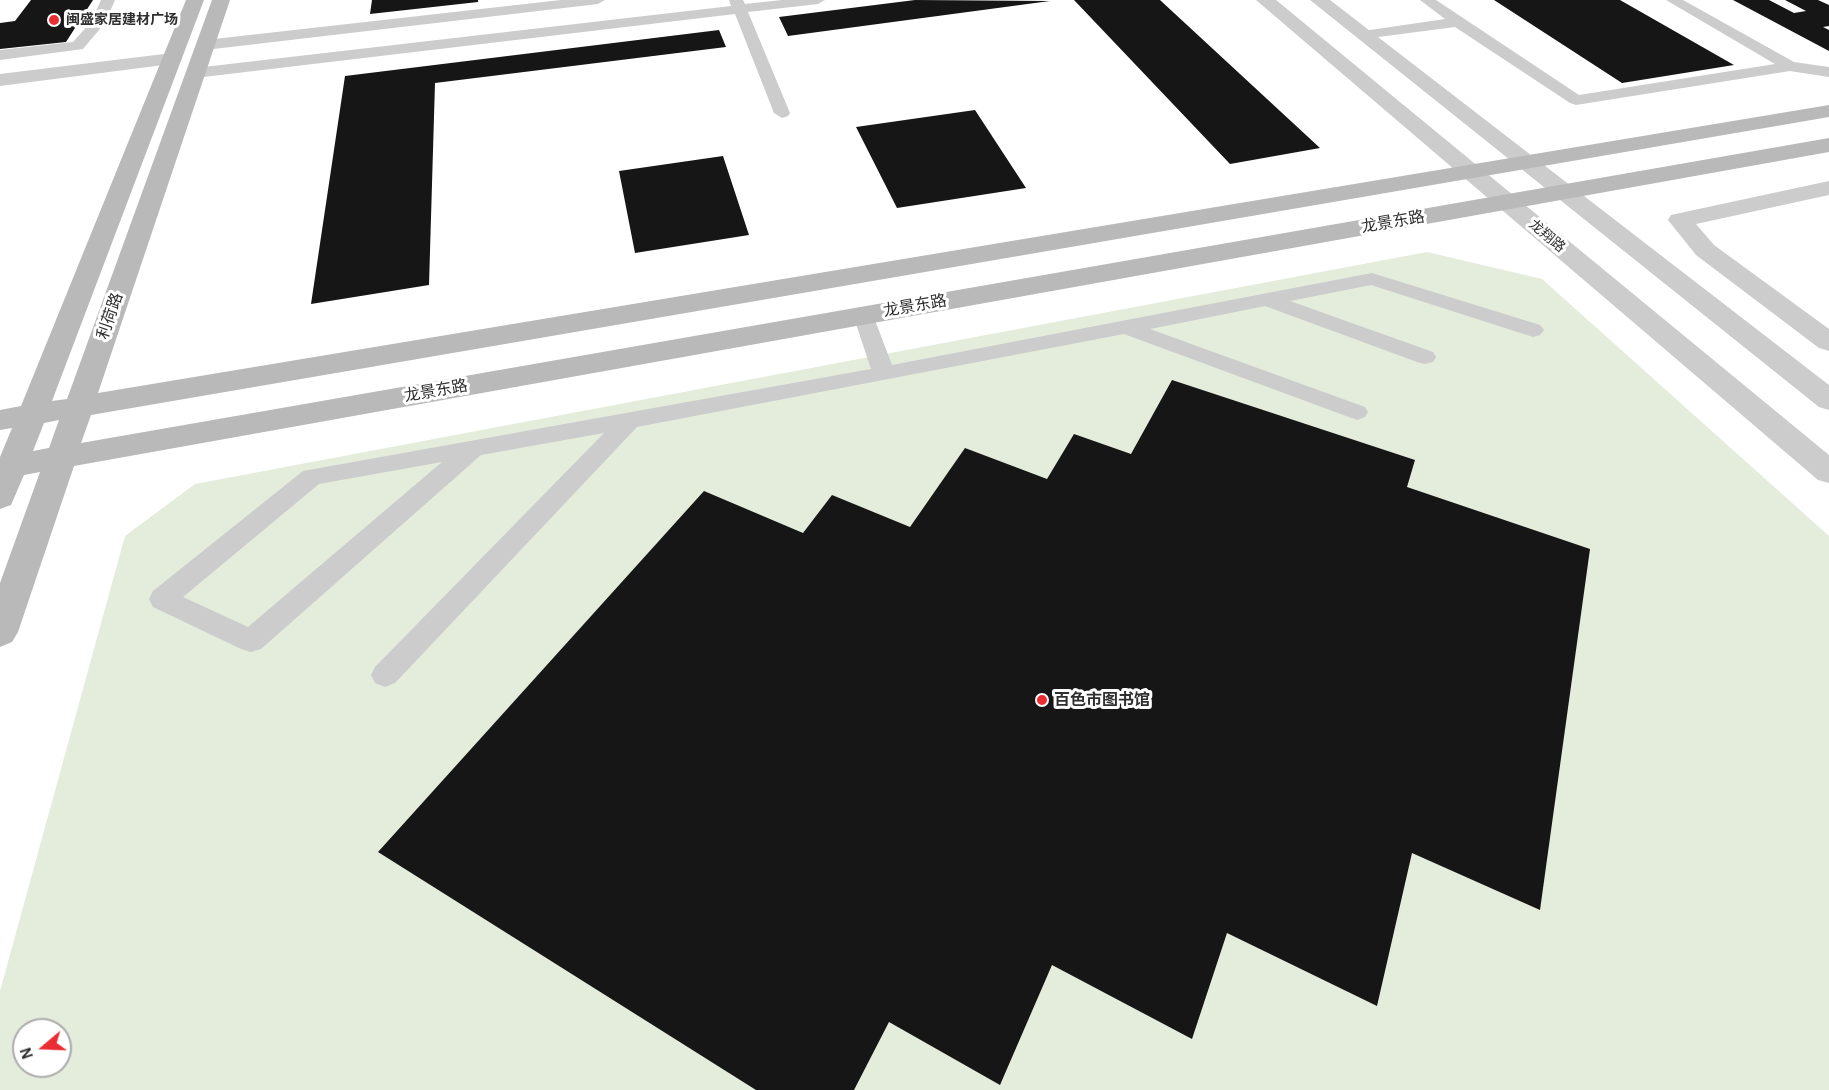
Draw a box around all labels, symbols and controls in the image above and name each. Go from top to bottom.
place label: 闽盛家居建材广场 [66,12,178,28]
marker: 闽盛家居建材广场 [47,13,61,27]
street label: 龙景东路 [1360,207,1426,237]
street label: 龙翔路 [1526,216,1568,256]
street label: 利荷路 [93,290,127,342]
street label: 龙景东路 [882,291,948,321]
street label: 龙景东路 [403,376,469,406]
place label: 百色市图书馆 [1054,690,1150,710]
marker: 百色市图书馆 [1035,693,1049,707]
north arrow [12,1018,72,1078]
text: N [17,1045,36,1061]

